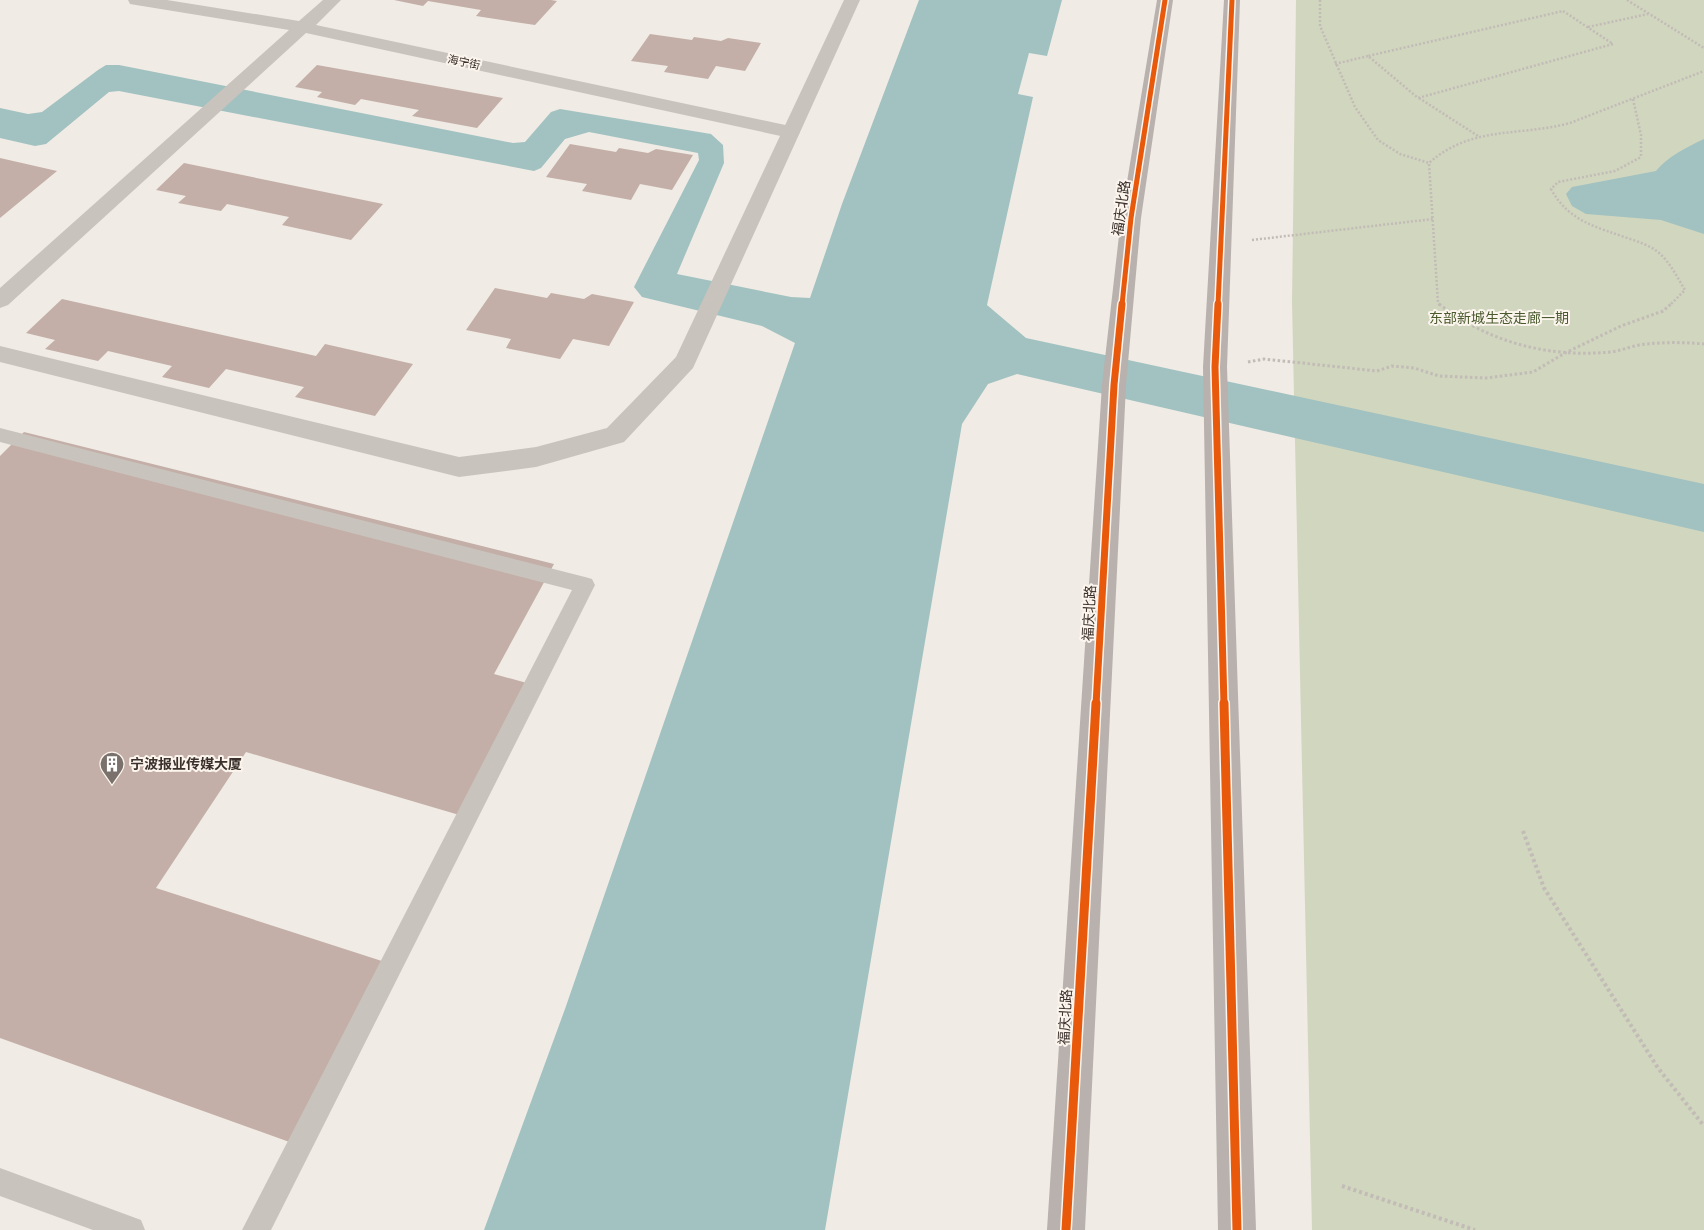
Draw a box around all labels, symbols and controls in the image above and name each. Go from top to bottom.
street label: 海宁街 [447,53,481,71]
street label: 福庆北路 [1109,179,1133,237]
park label: 东部新城生态走廊一期 [1429,310,1569,326]
street label: 福庆北路 [1080,585,1098,641]
building icon: 宁波报业传媒大厦 [99,751,125,785]
place label: 宁波报业传媒大厦 [130,756,242,772]
street label: 福庆北路 [1056,989,1074,1045]

